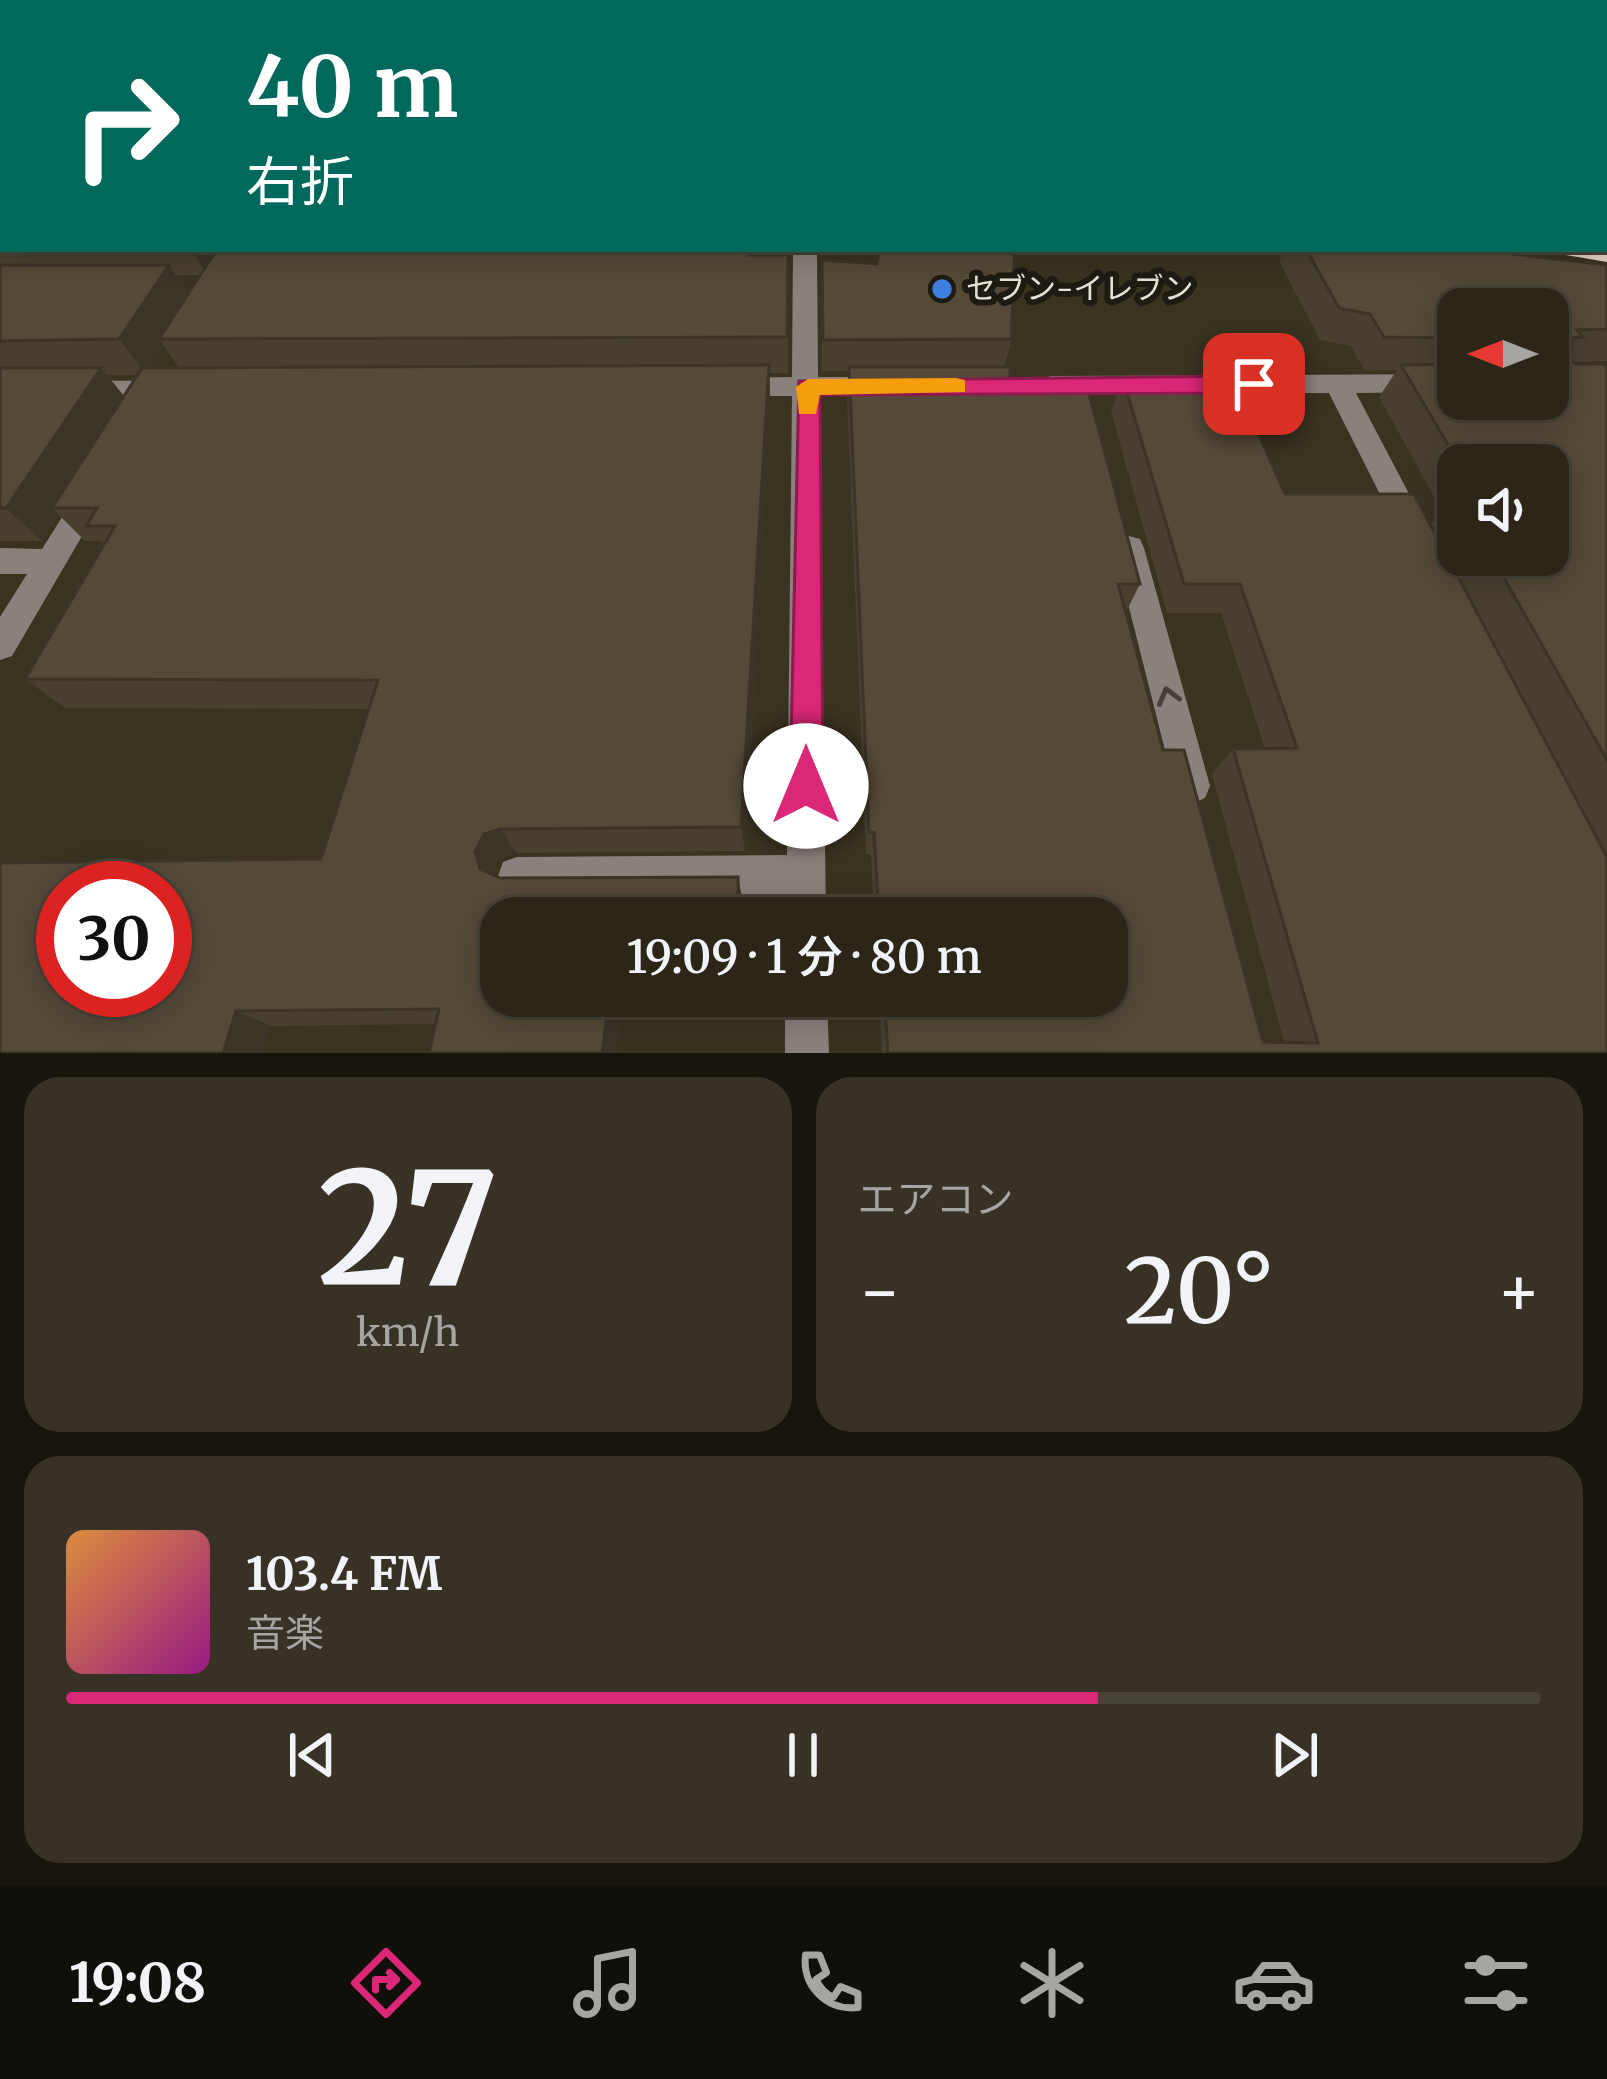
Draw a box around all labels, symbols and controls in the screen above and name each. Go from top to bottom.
text: 40 m [246,34,458,140]
icon: right [48,48,204,204]
text: 右折 [246,148,354,216]
place label: セブン-イレブン [966,269,1193,307]
marker: セブン-イレブン [929,276,955,302]
north arrow [1437,288,1569,420]
map controls [1437,288,1569,576]
pin [1203,333,1305,435]
icon: arrive [1221,351,1287,417]
button: sound [1437,444,1569,576]
one-way arrow [1157,686,1182,707]
position arrow [743,723,869,849]
speed limit sign: 30 [36,861,192,1017]
text: 19:09 · 1 分 · 80 m [626,929,982,985]
text: 27 [318,1131,498,1328]
text: エアコン [858,1175,1014,1224]
text: 20° [1124,1234,1274,1348]
text: − [858,1250,902,1333]
text: + [1497,1250,1541,1333]
text: km/h [356,1308,459,1357]
text: 103.4 FM [246,1546,442,1602]
text: 音楽 [246,1609,324,1658]
icon: previous [279,1722,345,1788]
icon: pause [770,1722,836,1788]
icon: next [1262,1722,1328,1788]
icon: directions [344,1941,428,2025]
icon: music [566,1941,650,2025]
icon: phone [788,1941,872,2025]
icon: climate [1010,1941,1094,2025]
icon: car [1232,1941,1316,2025]
icon: filters [1454,1941,1538,2025]
text: 19:08 [69,1949,206,2017]

